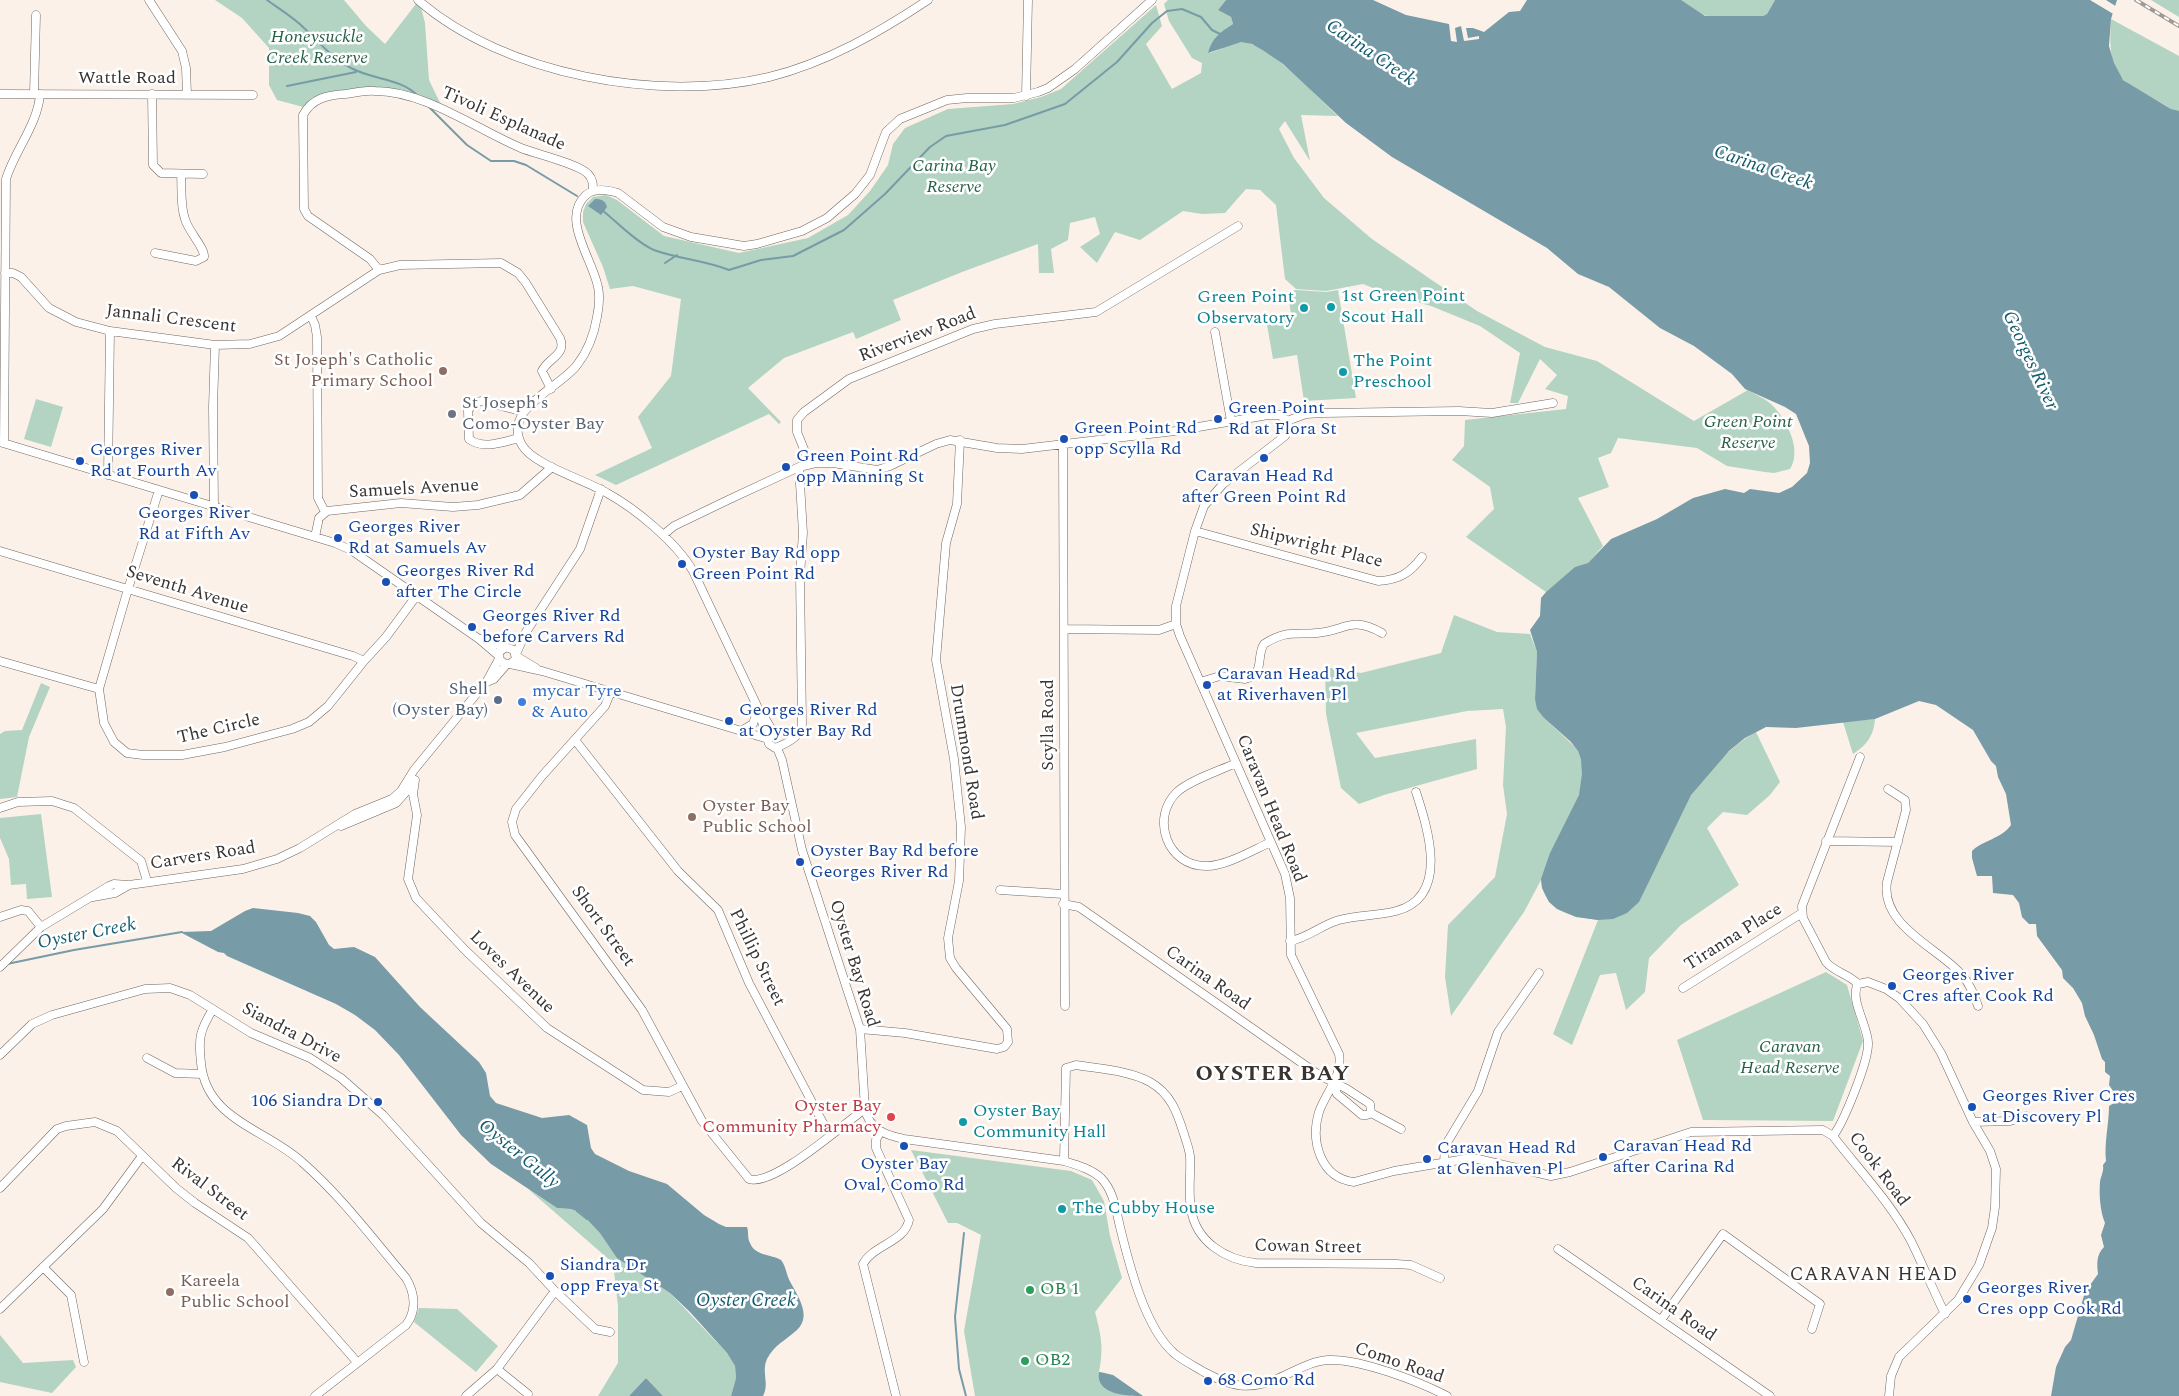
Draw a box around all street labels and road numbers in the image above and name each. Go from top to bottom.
street label: Wattle Road [78,68,176,90]
street label: Tivoli Esplanade [438,83,568,157]
street label: Jannali Crescent [105,301,237,339]
street label: Riverview Road [856,304,980,368]
street label: Samuels Avenue [349,476,479,504]
street label: Shipwright Place [1247,520,1385,574]
street label: Seventh Avenue [123,562,251,620]
street label: Scylla Road [1038,679,1060,771]
street label: Drummond Road [944,682,986,822]
street label: The Circle [176,710,262,750]
street label: Caravan Head Road [1230,732,1310,886]
street label: Carvers Road [149,838,257,876]
street label: Short Street [565,882,639,972]
street label: Oyster Bay Road [823,898,883,1030]
street label: Tiranna Place [1681,899,1787,977]
street label: Phillip Street [723,906,789,1010]
street label: Loves Avenue [464,927,558,1019]
street label: Carina Road [1160,942,1254,1016]
street label: Siandra Drive [238,999,344,1069]
street label: Cook Road [1843,1128,1913,1212]
street label: Rival Street [166,1154,252,1226]
street label: Cowan Street [1254,1236,1362,1260]
street label: Carina Road [1626,1273,1720,1347]
street label: Como Road [1351,1339,1447,1389]

